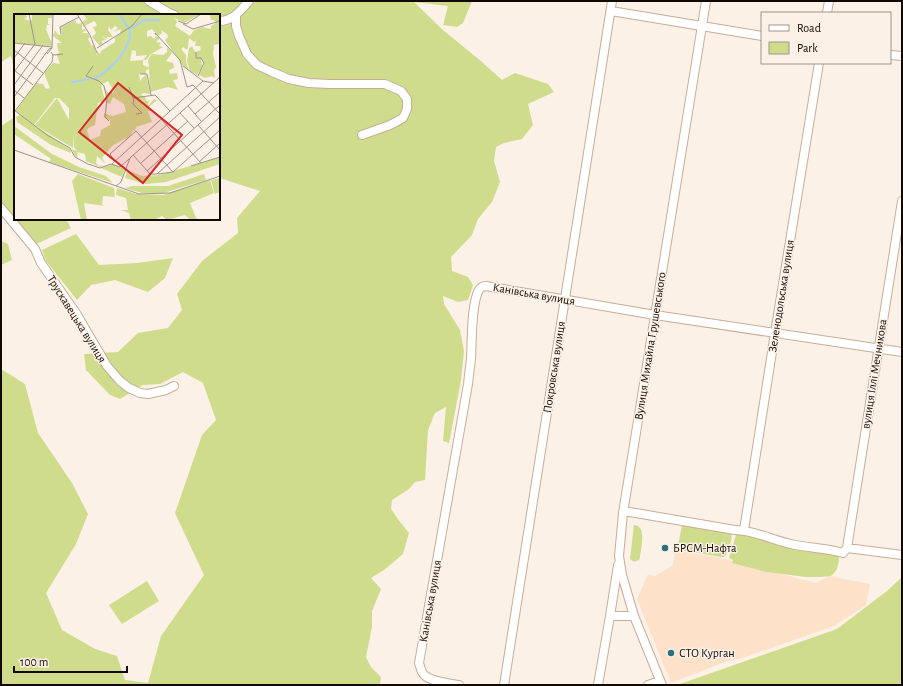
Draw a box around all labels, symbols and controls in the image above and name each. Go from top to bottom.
legend [761,12,891,64]
inset map [14,14,220,220]
text: Road [797,22,821,34]
text: Park [797,42,818,54]
street label: Зеленодольська вулиця [766,239,797,353]
street label: Вулиця Михайла Грушевського [632,271,669,421]
street label: Трускавецька вулиця [44,273,109,365]
street label: Канівська вулиця [492,281,576,308]
street label: вулиця Іллі Мечникова [859,318,890,430]
street label: Покровська вулиця [541,320,568,414]
place label: БРСМ-Нафта [673,542,737,554]
marker: БРСМ-Нафта [660,543,670,553]
street label: Канівська вулиця [417,559,444,643]
place label: СТО Курган [679,647,735,660]
scale bar [14,648,127,674]
marker: СТО Курган [666,648,676,658]
text: 100 m [20,656,48,668]

